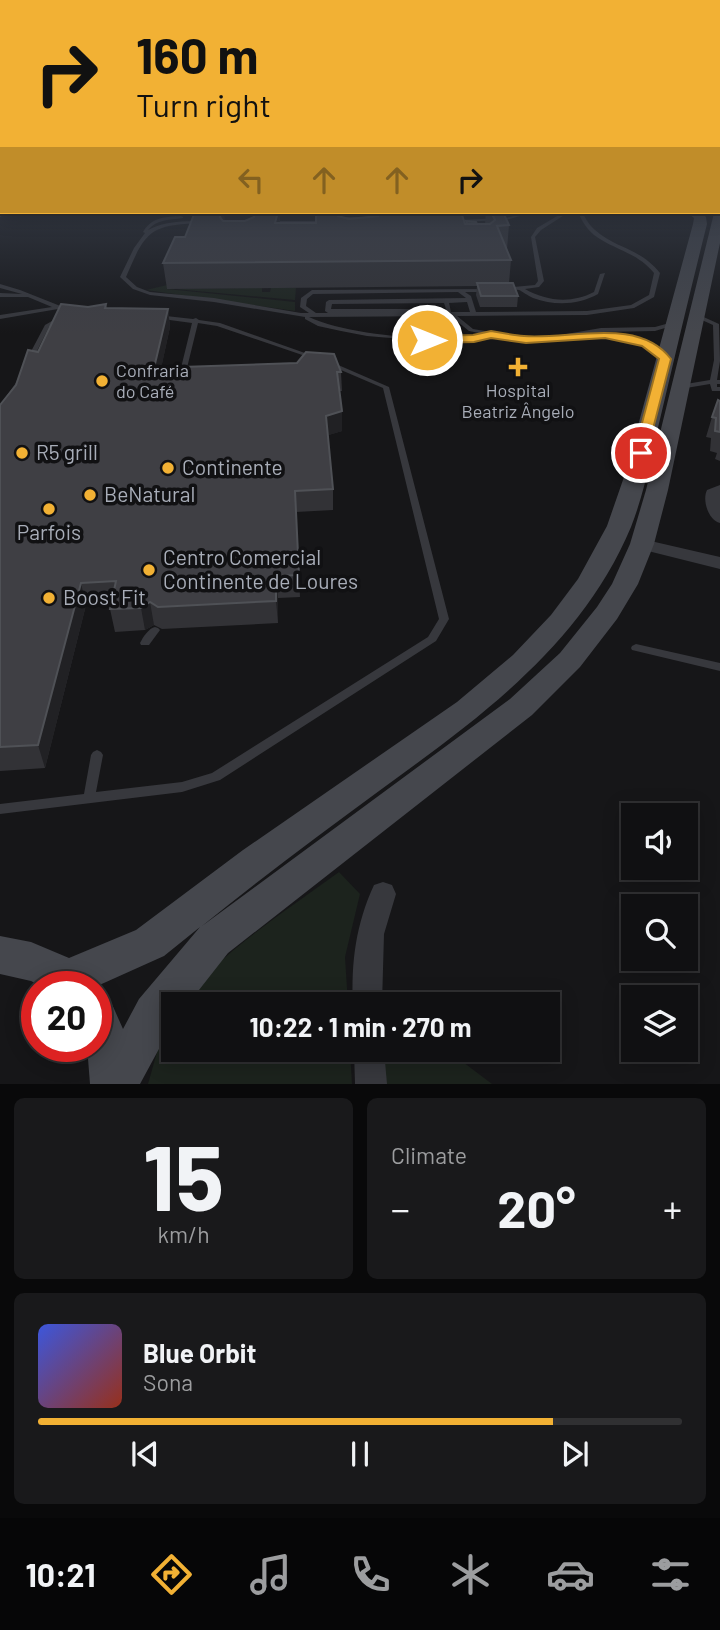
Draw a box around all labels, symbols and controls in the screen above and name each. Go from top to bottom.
text: 160 m [136,25,258,84]
icon: right [21,28,112,119]
text: Turn right [136,85,271,123]
icon: left [232,161,270,199]
icon: ahead [305,161,343,199]
icon: ahead [378,161,416,199]
icon: right [451,161,489,199]
position arrow [390,303,464,377]
marker: Hospital Beatriz Ângelo [508,357,528,377]
place label: Confraria do Café [116,359,189,402]
marker: Confraria do Café [94,373,110,389]
place label: Hospital Beatriz Ângelo [461,379,575,422]
pin [611,423,671,483]
icon: arrive [622,434,660,472]
place label: R5 grill [36,439,98,464]
marker: R5 grill [14,445,30,461]
place label: Continente [182,454,283,479]
marker: Continente [160,460,176,476]
place label: BeNatural [104,481,195,506]
marker: BeNatural [82,487,98,503]
marker: Parfois [41,501,57,517]
place label: Parfois [17,519,81,544]
place label: Centro Comercial Continente de Loures [163,544,358,593]
marker: Centro Comercial Continente de Loures [141,562,157,578]
place label: Boost Fit [63,584,146,609]
marker: Boost Fit [41,590,57,606]
map controls [621,803,698,1062]
button: sound [621,803,698,880]
button: search [621,894,698,971]
speed limit sign: 20 [21,971,112,1062]
button: layers [621,985,698,1062]
text: 10:22 · 1 min · 270 m [250,1011,471,1042]
text: 15 [143,1120,224,1229]
text: Climate [391,1141,467,1169]
text: 20° [497,1176,576,1238]
text: − [391,1185,410,1231]
text: + [663,1185,682,1231]
text: km/h [157,1220,210,1248]
text: Blue Orbit [143,1337,256,1368]
text: Sona [143,1368,193,1396]
icon: previous [126,1435,164,1473]
icon: pause [341,1435,379,1473]
icon: next [556,1435,594,1473]
icon: directions [147,1550,196,1599]
icon: music [246,1550,295,1599]
icon: phone [346,1550,395,1599]
icon: climate [446,1550,495,1599]
icon: car [546,1550,595,1599]
icon: filters [646,1550,695,1599]
text: 10:21 [25,1555,96,1593]

